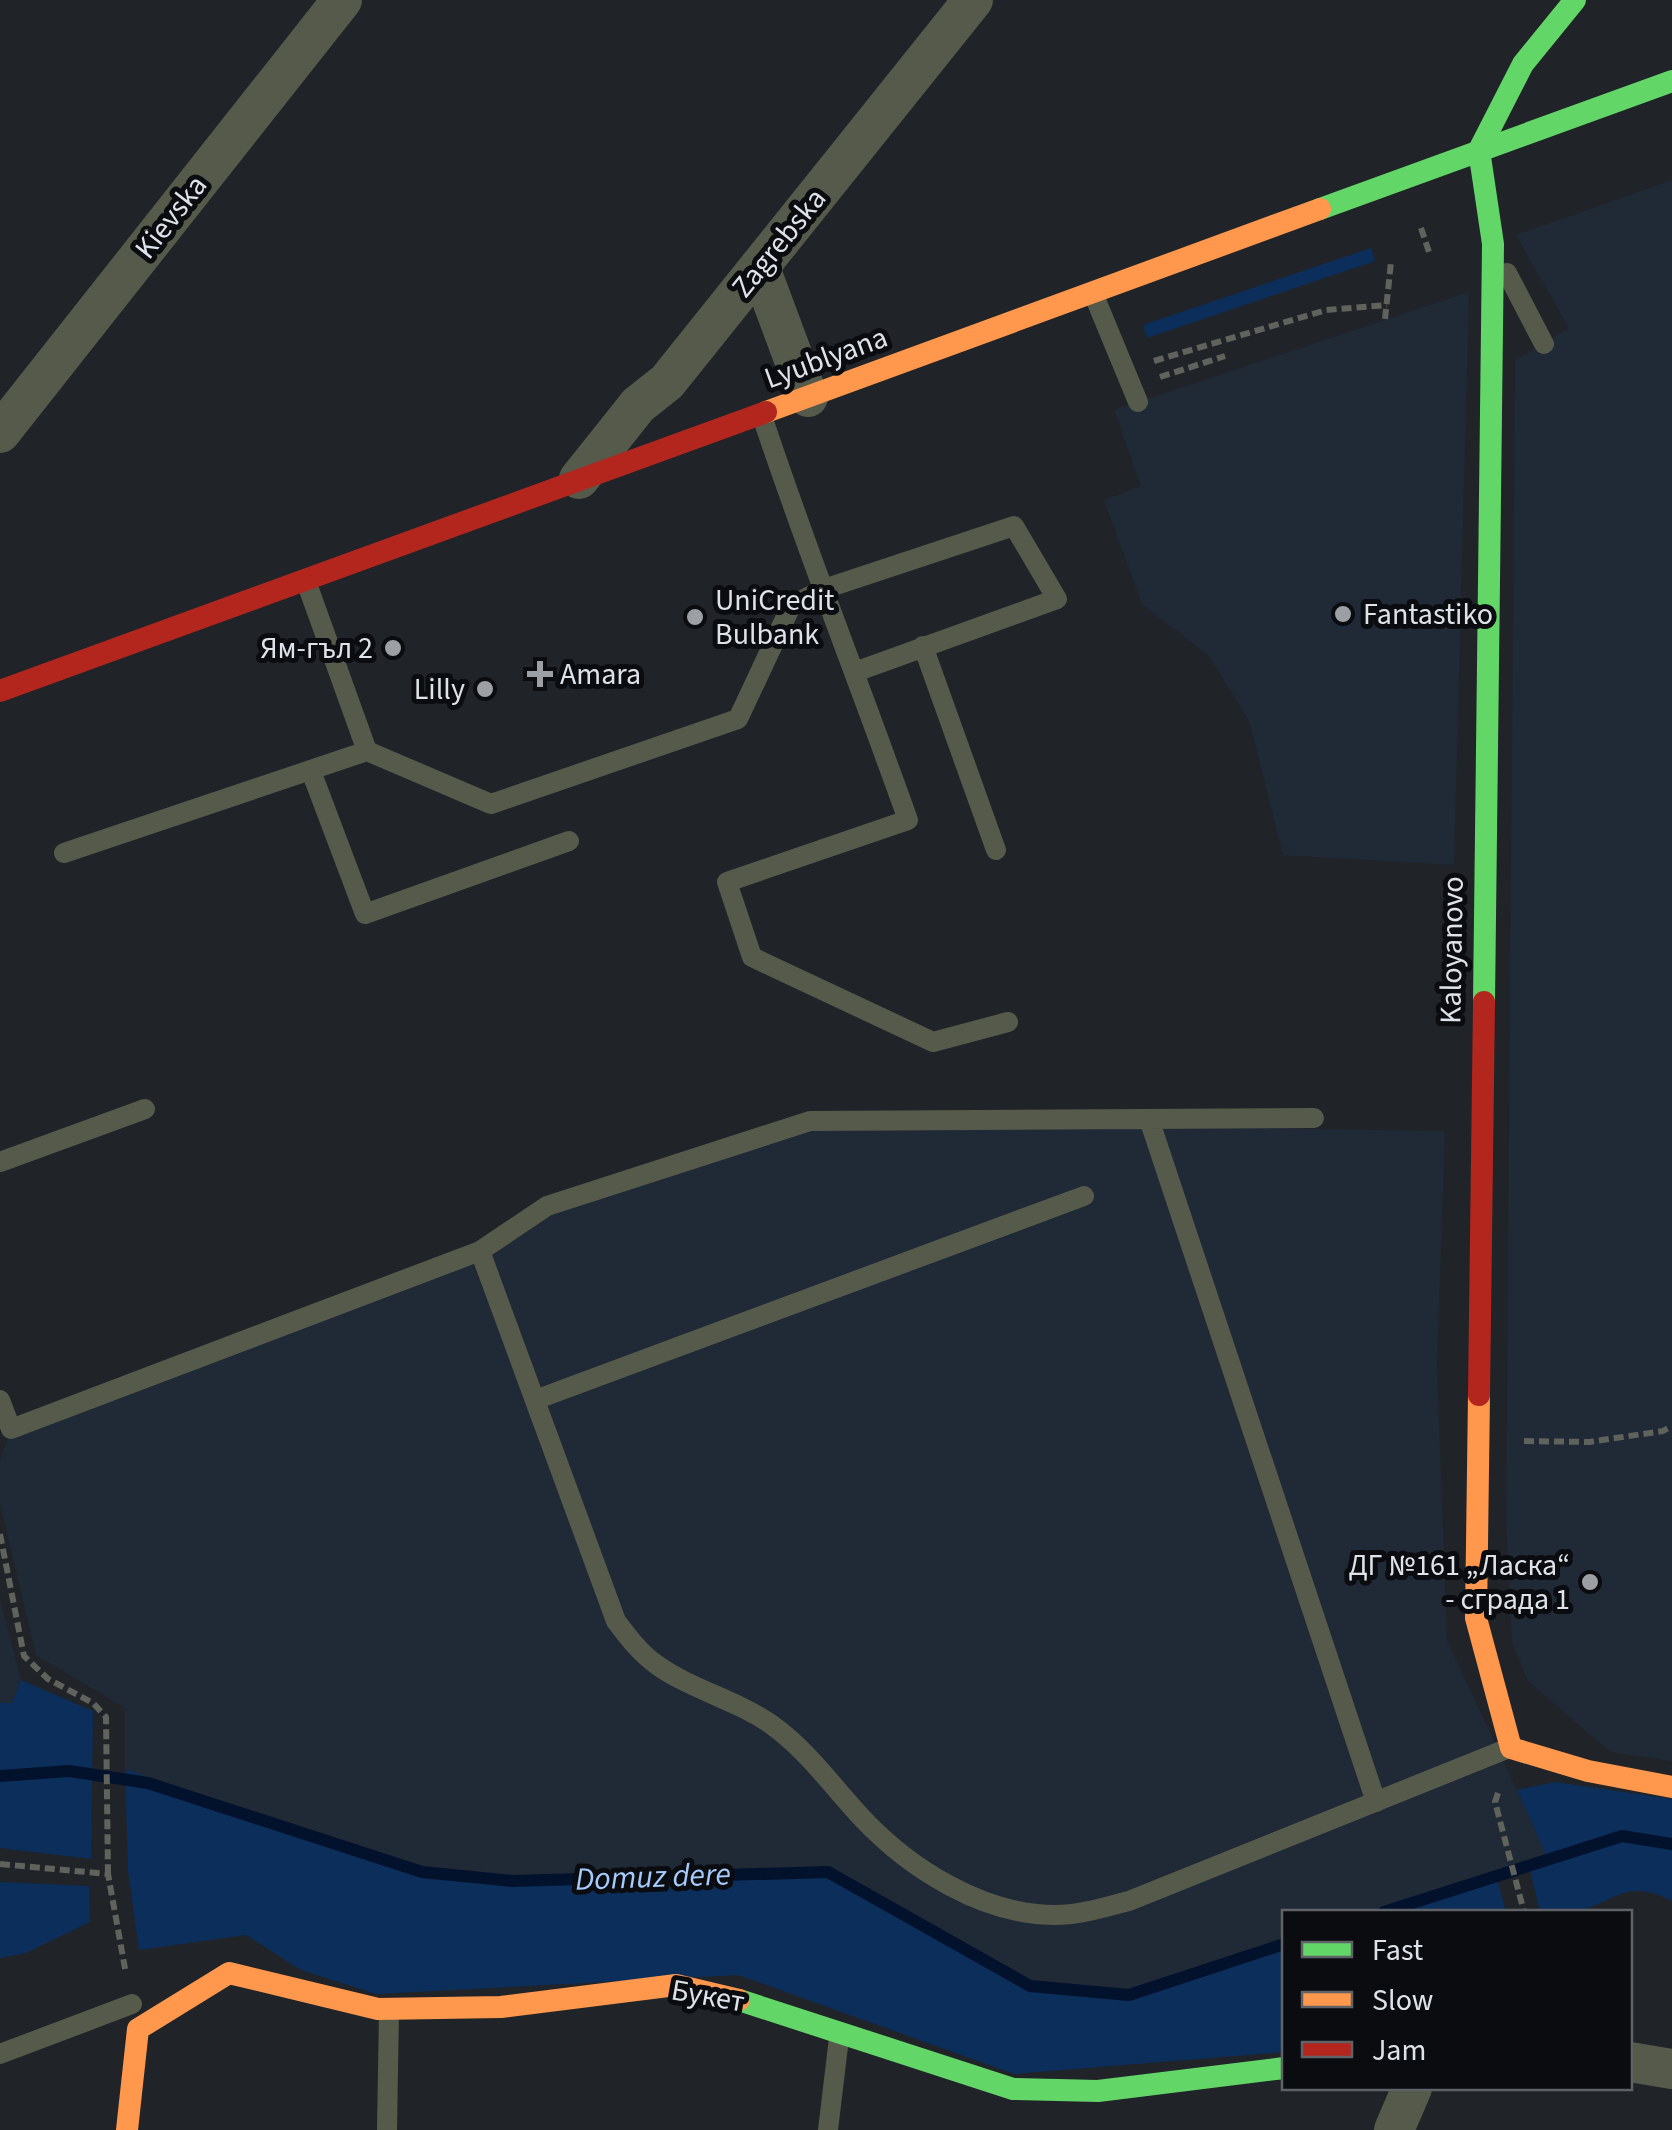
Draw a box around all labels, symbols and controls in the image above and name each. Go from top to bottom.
street label: Kievska [124,166,218,268]
street label: Zagrebska [721,179,837,307]
street label: Lyublyana [758,316,894,400]
place label: UniCredit Bulbank [715,579,834,656]
place label: Fantastiko [1363,593,1493,636]
marker: Fantastiko [1332,603,1354,625]
marker: UniCredit Bulbank [684,606,706,628]
place label: Ям-гъл 2 [260,627,373,670]
marker: Ям-гъл 2 [382,637,404,659]
place label: Amara [560,653,641,696]
marker: Amara [529,663,551,685]
place label: Lilly [414,668,465,711]
marker: Lilly [474,678,496,700]
street label: Kaloyanovo [1429,876,1475,1024]
place label: ДГ №161 „Ласка“ - сграда 1 [1349,1544,1570,1621]
marker: ДГ №161 „Ласка“ - сграда 1 [1579,1571,1601,1593]
water label: Domuz dere [574,1851,732,1903]
legend [1282,1910,1632,2090]
text: Fast [1372,1929,1423,1972]
street label: Букет [668,1968,748,2024]
text: Slow [1372,1979,1433,2022]
text: Jam [1372,2029,1426,2072]

